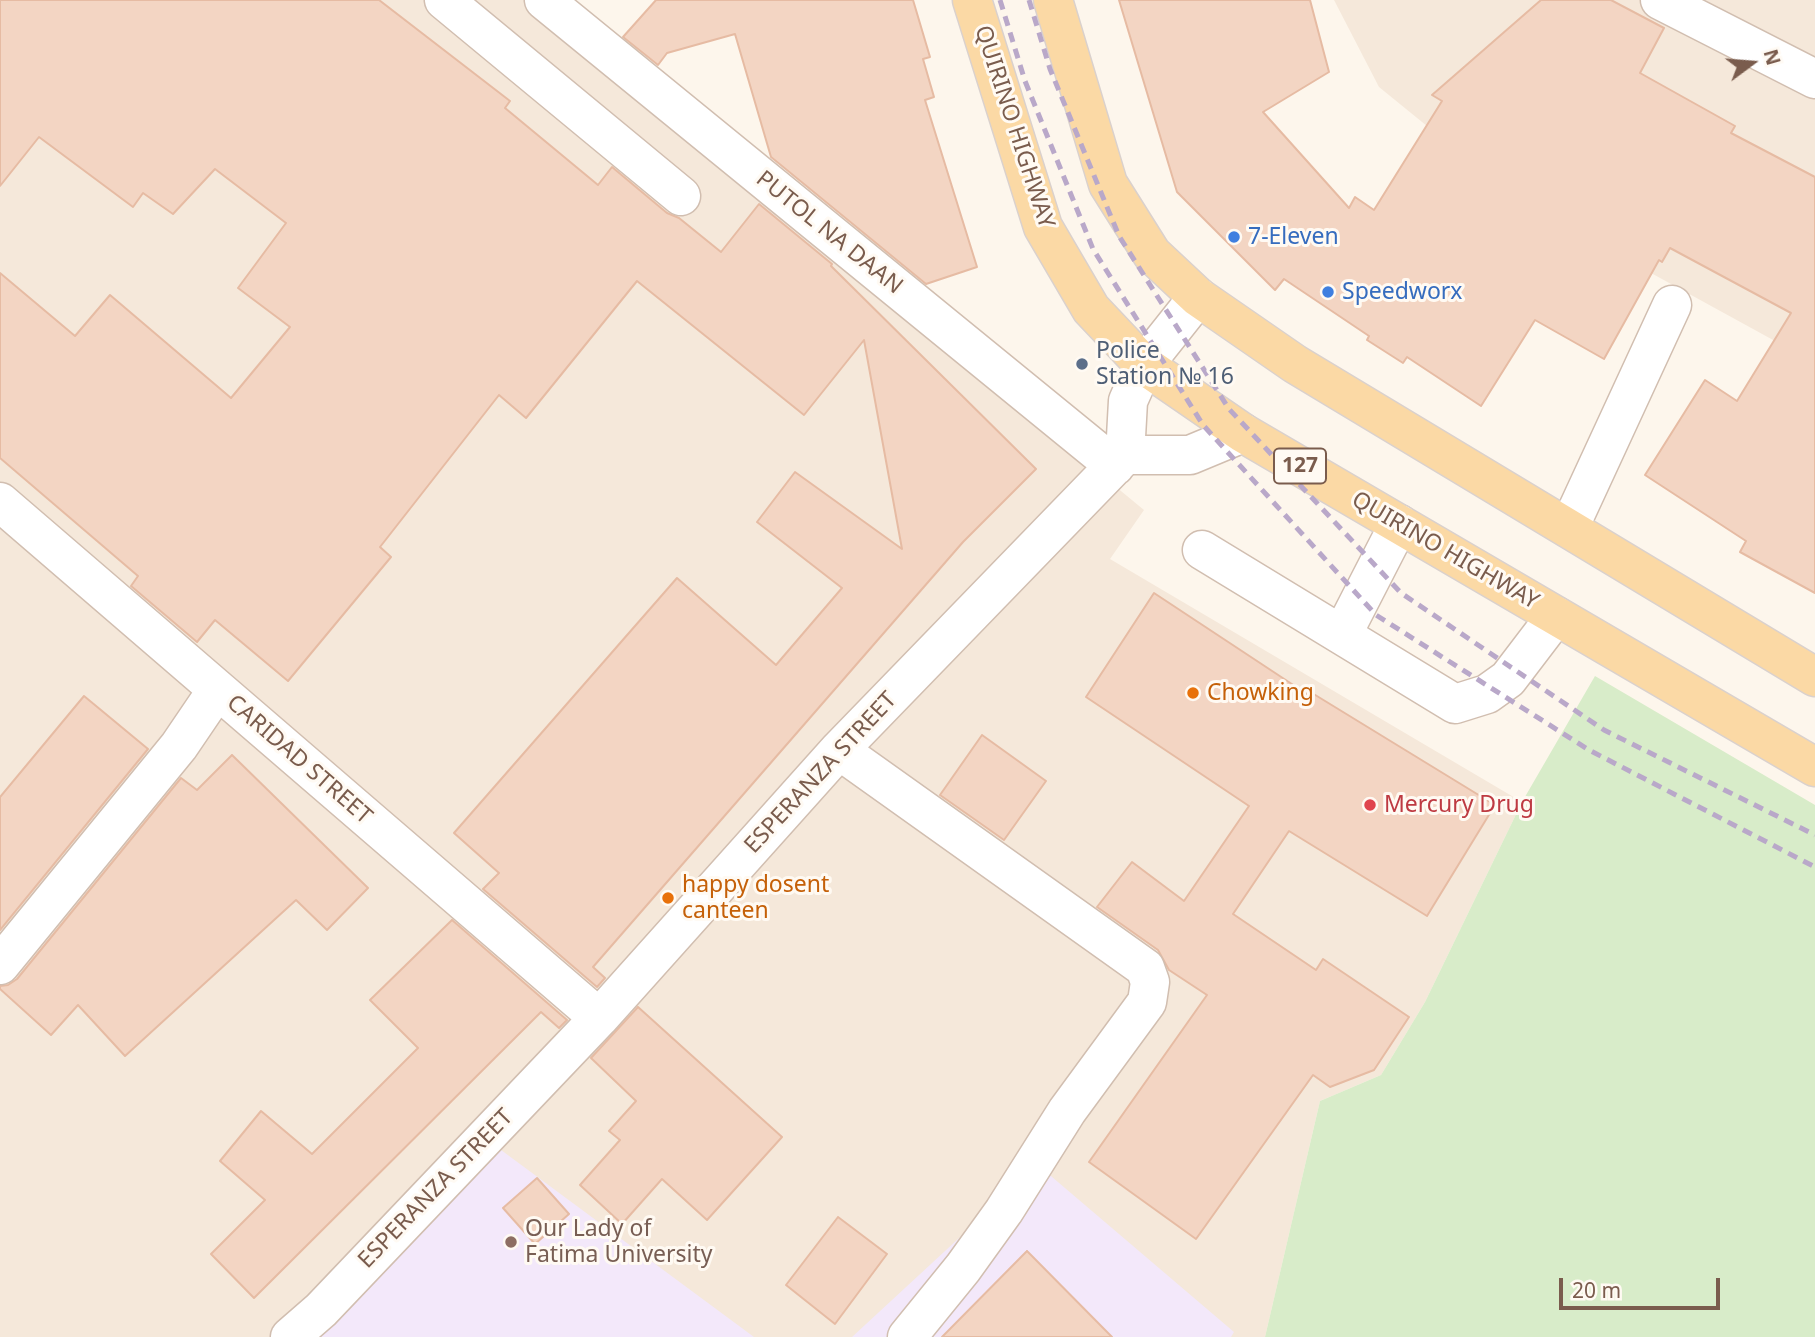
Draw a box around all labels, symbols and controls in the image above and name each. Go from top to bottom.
street label: QUIRINO HIGHWAY [968,22,1060,232]
north arrow [1717,28,1787,98]
text: N [1758,46,1787,68]
street label: PUTOL NA DAAN [750,166,908,300]
place label: 7-Eleven [1248,223,1339,251]
marker: 7-Eleven [1226,229,1242,245]
place label: Speedworx [1342,278,1463,306]
marker: Speedworx [1320,284,1336,300]
place label: Police Station № 16 [1096,337,1234,391]
marker: Police Station № 16 [1074,356,1090,372]
road number: 127 [1274,448,1326,484]
street label: QUIRINO HIGHWAY [1347,486,1543,616]
place label: Chowking [1207,679,1314,707]
marker: Chowking [1185,685,1201,701]
street label: ESPERANZA STREET [739,687,903,859]
street label: CARIDAD STREET [221,689,377,831]
place label: Mercury Drug [1384,791,1534,819]
marker: Mercury Drug [1362,797,1378,813]
place label: happy dosent canteen [682,871,829,925]
marker: happy dosent canteen [660,890,676,906]
street label: ESPERANZA STREET [353,1104,519,1274]
place label: Our Lady of Fatima University [525,1215,713,1269]
marker: Our Lady of Fatima University [503,1234,519,1250]
scale bar [1563,1264,1724,1308]
text: 20 m [1572,1276,1621,1304]

